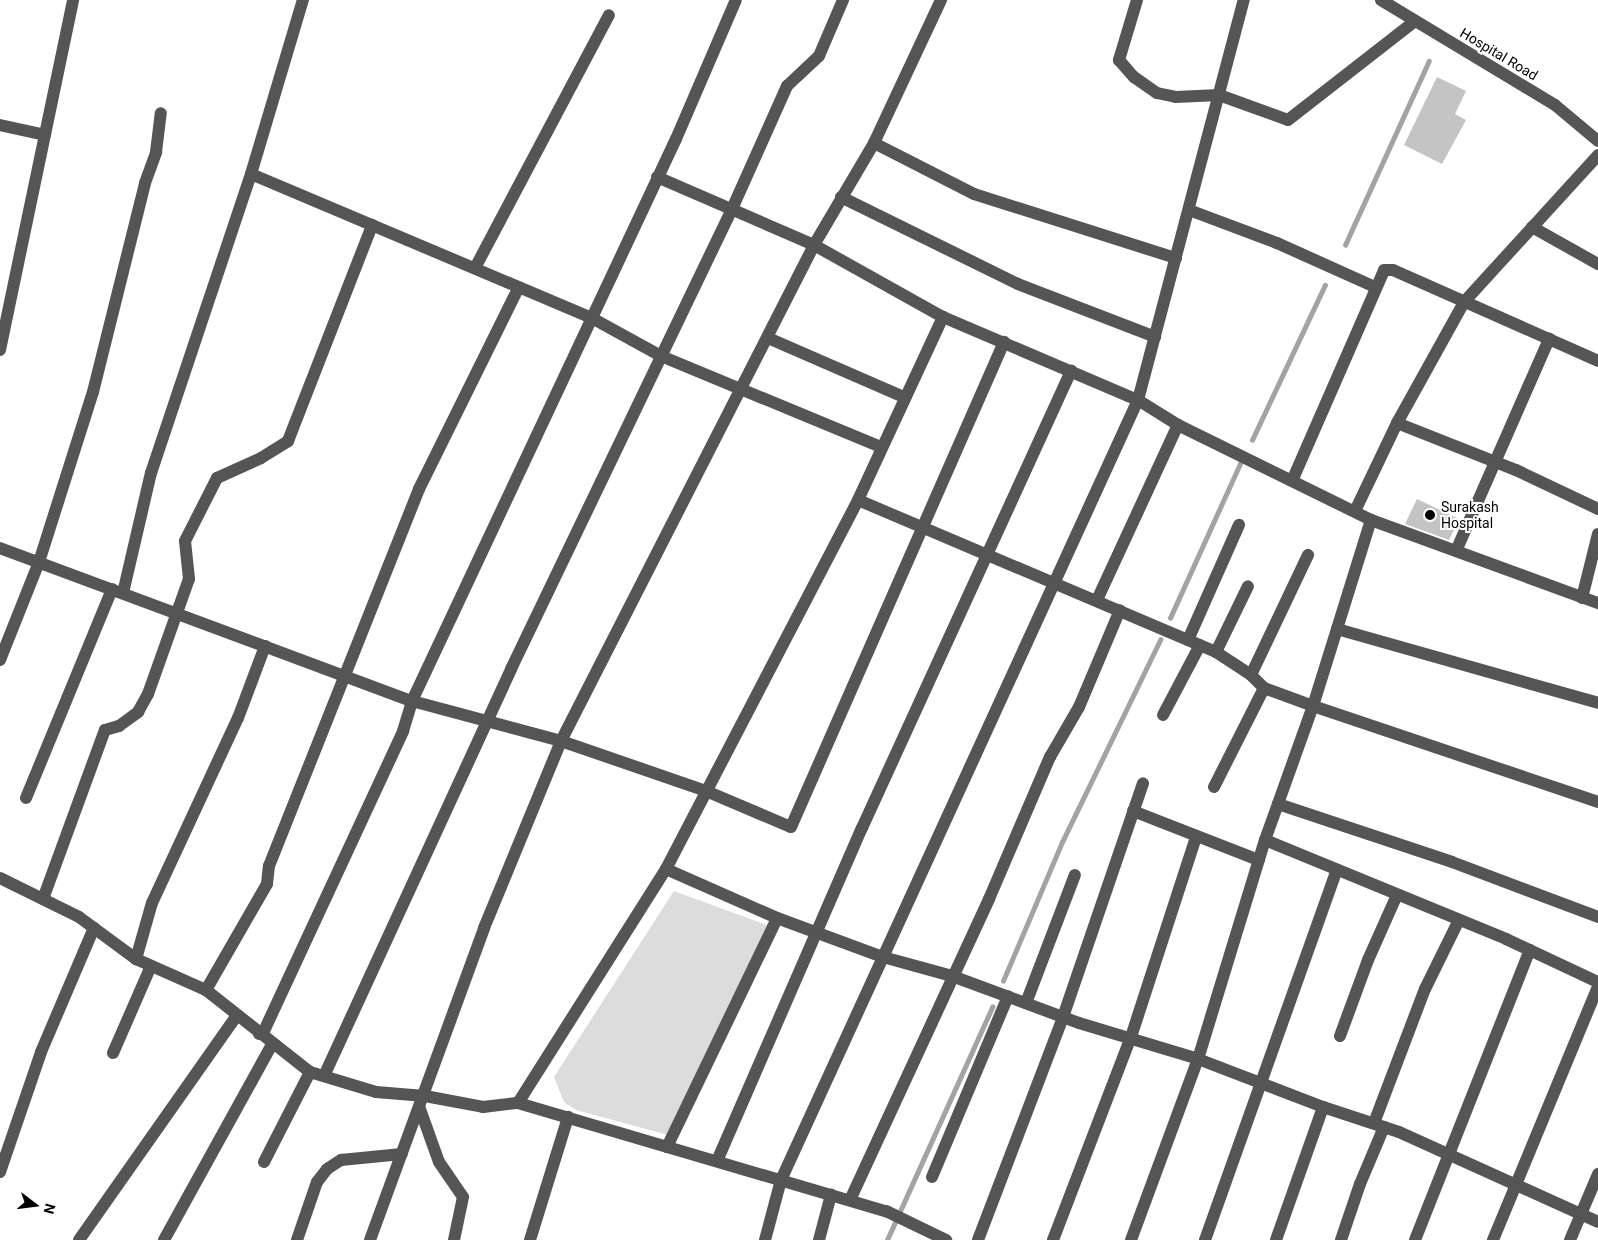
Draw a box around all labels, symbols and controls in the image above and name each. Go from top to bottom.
street label: Hospital Road [1457,24,1541,84]
place label: Surakash Hospital [1441,499,1499,532]
marker: Surakash Hospital [1423,508,1437,522]
north arrow [10,1180,60,1230]
text: N [40,1202,58,1216]

